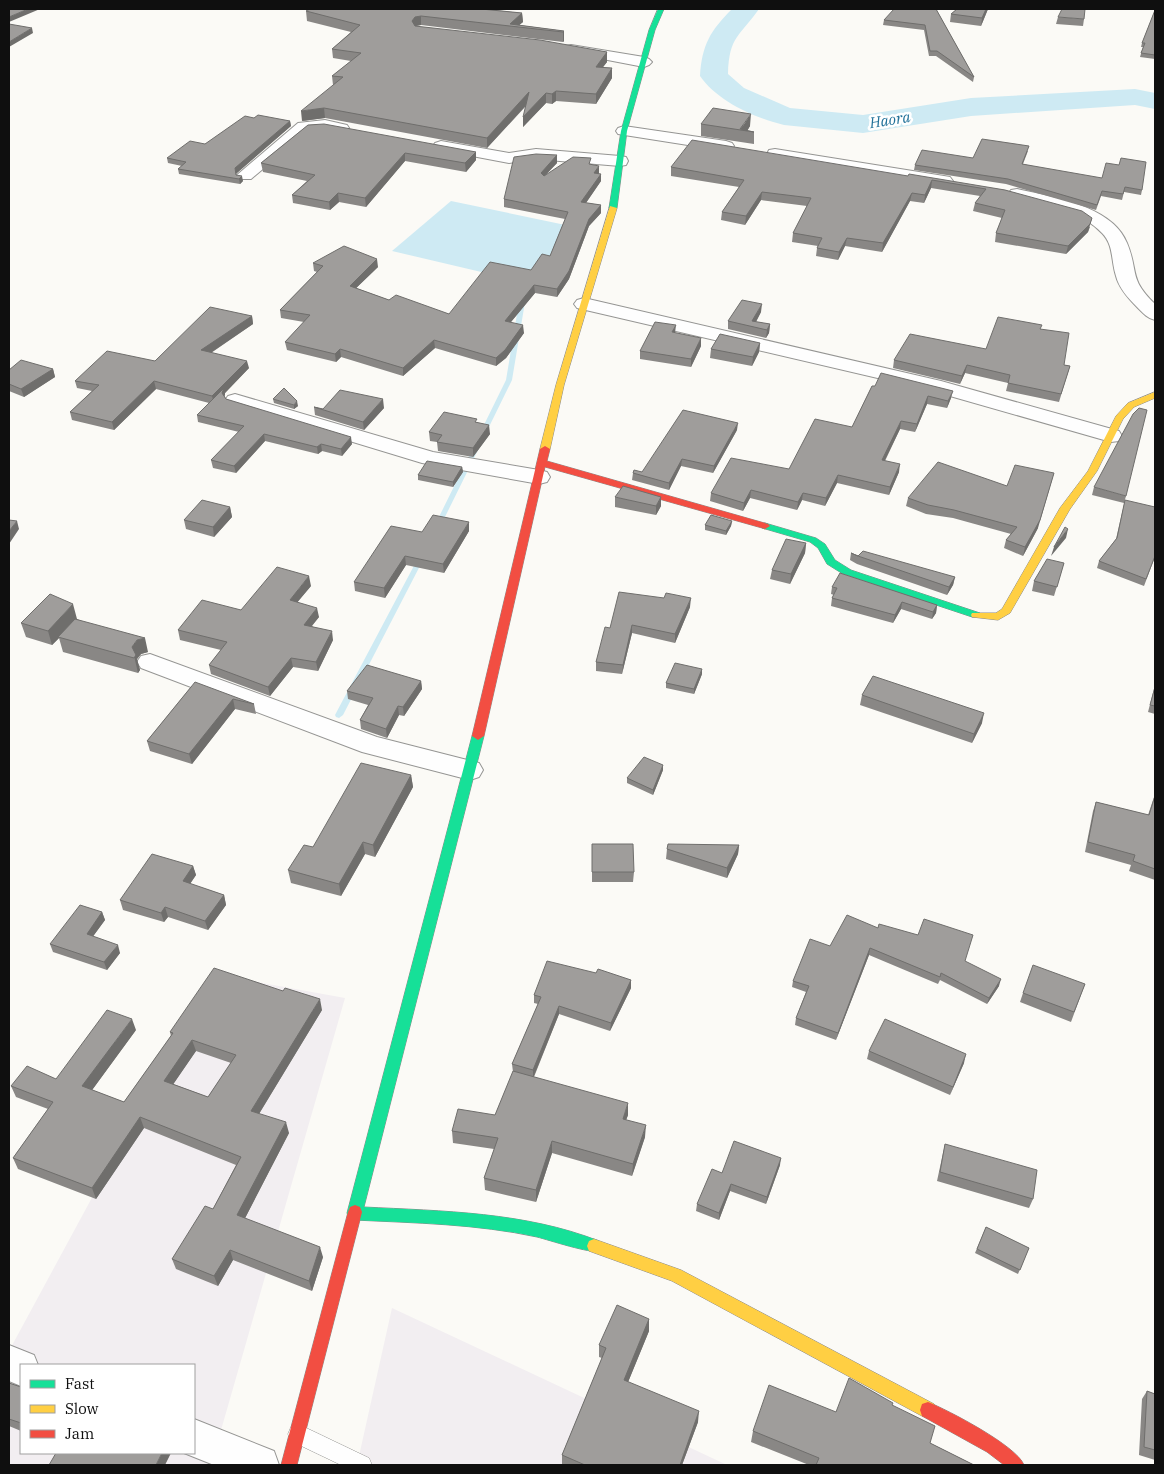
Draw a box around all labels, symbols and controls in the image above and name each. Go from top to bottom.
water label: Haora [867,107,912,132]
legend [20,1364,195,1454]
text: Fast [65,1374,95,1393]
text: Slow [65,1399,99,1418]
text: Jam [65,1424,94,1443]

